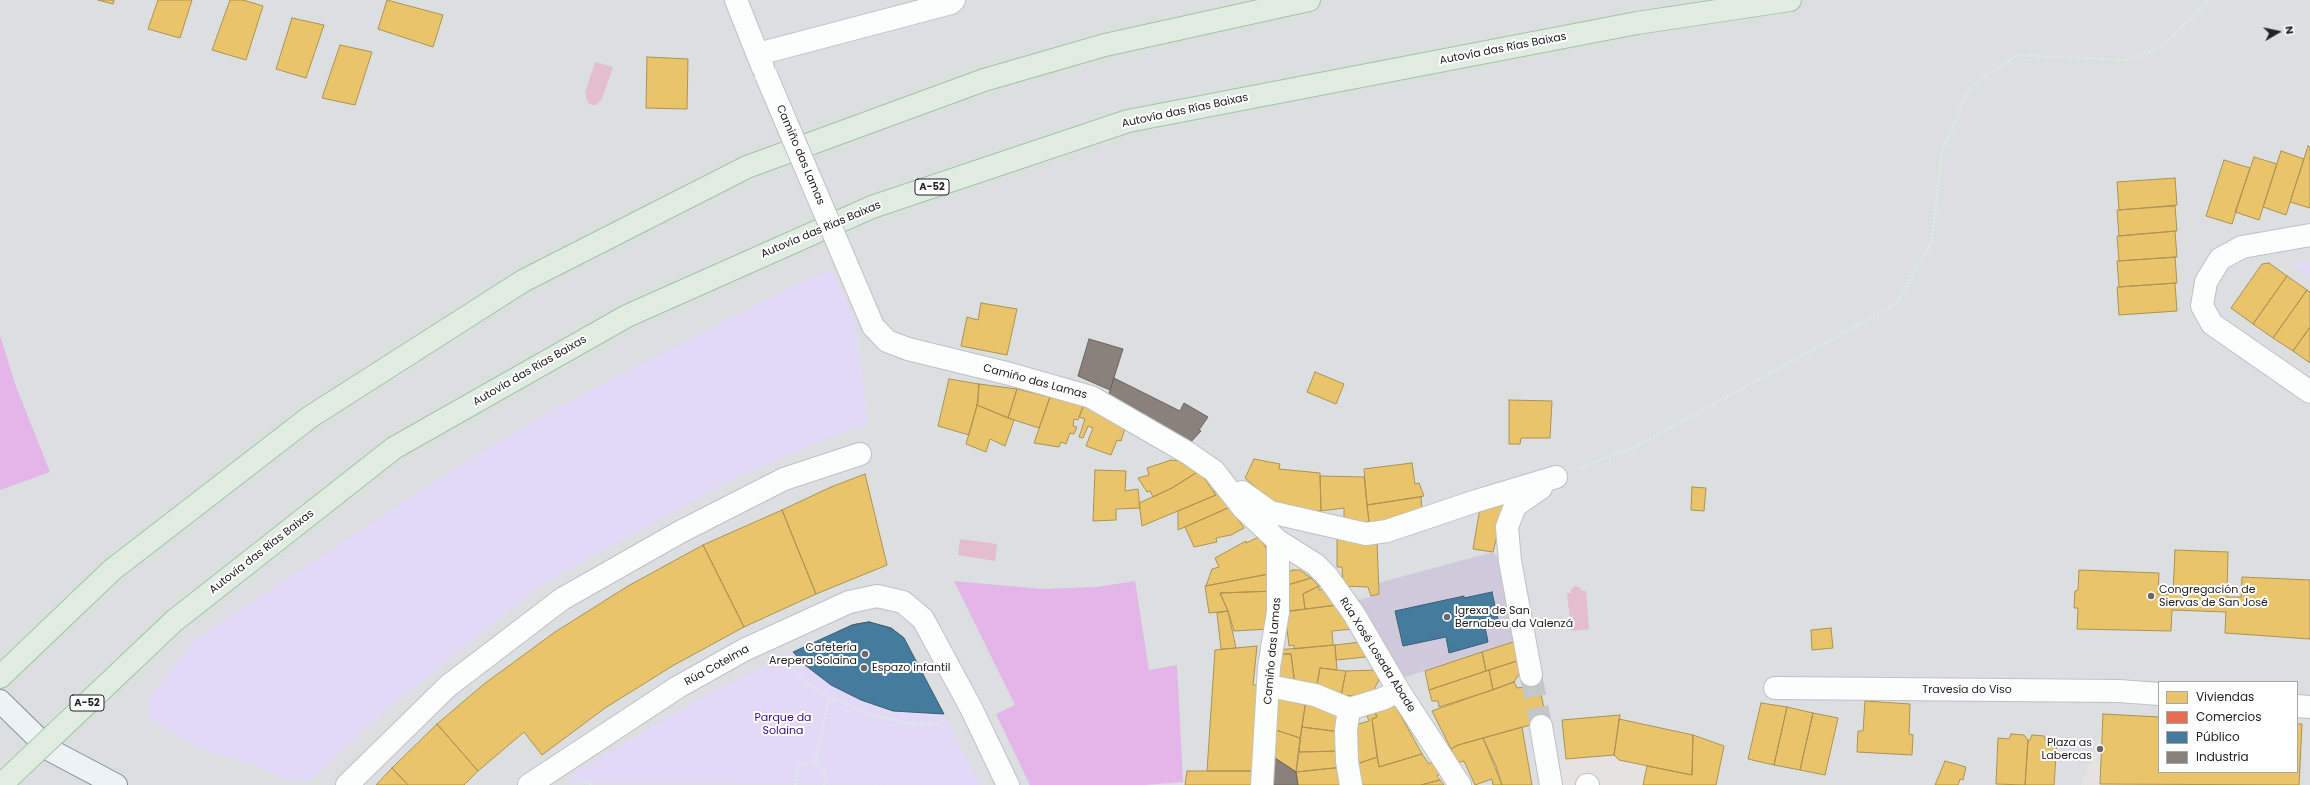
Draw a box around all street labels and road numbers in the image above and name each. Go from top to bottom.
street label: Autovía das Rías Baixas [1438,30,1568,68]
street label: Autovía das Rías Baixas [1120,91,1250,131]
street label: Camiño das Lamas [773,103,827,207]
road number: A-52 [915,179,949,195]
street label: Autovía das Rías Baixas [759,199,883,261]
street label: Autovía das Rías Baixas [471,333,589,409]
street label: Camiño das Lamas [982,362,1088,402]
street label: Autovía das Rías Baixas [207,507,317,597]
street label: Rúa Xosé Losada Abade [1336,595,1418,715]
street label: Camiño das Lamas [1262,597,1284,705]
street label: Rúa Cotelma [682,643,752,689]
street label: Travesía do Viso [1922,683,2012,697]
road number: A-52 [70,695,104,711]

